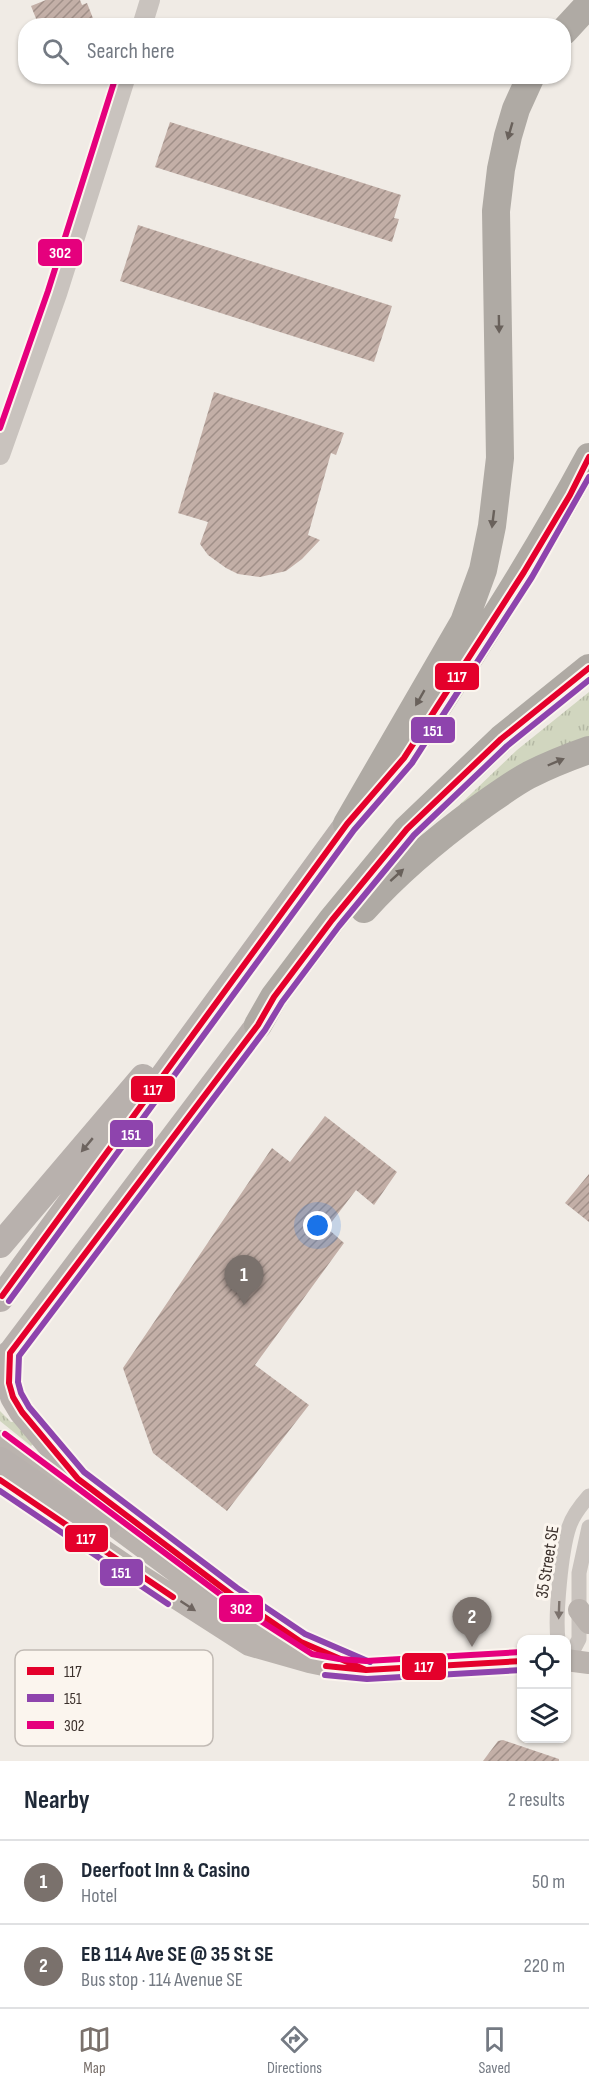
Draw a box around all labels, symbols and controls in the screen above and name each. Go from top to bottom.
search box [18,18,571,84]
icon: search [39,35,72,68]
text: Search here [87,38,174,65]
one-way arrow [505,122,514,140]
line badge: 302 [37,238,83,267]
text: 302 [49,244,71,263]
one-way arrow [494,315,503,334]
one-way arrow [488,510,498,529]
line badge: 117 [434,662,480,691]
text: 117 [447,668,467,687]
one-way arrow [415,690,425,707]
line badge: 151 [410,716,456,744]
text: 151 [423,722,444,741]
one-way arrow [547,758,564,767]
one-way arrow [390,868,405,882]
line badge: 117 [130,1075,176,1103]
text: 117 [143,1081,163,1100]
line badge: 151 [109,1119,154,1148]
text: 151 [121,1126,142,1145]
one-way arrow [80,1137,93,1153]
your location [303,1211,332,1240]
pin: 1 [224,1256,264,1305]
line badge: 117 [64,1524,109,1553]
street label: 35 Street SE [531,1524,564,1600]
text: 117 [76,1530,96,1549]
line badge: 151 [99,1558,144,1587]
text: 151 [111,1564,132,1583]
line badge: 302 [218,1594,264,1623]
pin: 2 [452,1598,492,1647]
text: 302 [230,1600,252,1619]
one-way arrow [180,1601,196,1612]
one-way arrow [554,1601,563,1620]
map controls [517,1635,571,1743]
button: locate [517,1635,571,1689]
legend [15,1650,213,1746]
line badge: 117 [401,1652,447,1681]
text: 117 [414,1658,434,1677]
text: 117 [64,1663,82,1682]
button: layers [517,1689,571,1743]
text: 151 [64,1690,82,1709]
text: 302 [64,1717,84,1736]
text: Nearby [24,1785,90,1816]
text: 2 results [508,1788,565,1812]
text: Deerfoot Inn & Casino [81,1857,250,1884]
text: 1 [40,1870,47,1894]
text: 50 m [532,1870,565,1894]
text: Hotel [81,1884,117,1908]
text: EB 114 Ave SE @ 35 St SE [81,1941,274,1968]
text: 2 [39,1954,48,1978]
text: 220 m [524,1954,565,1978]
text: Bus stop · 114 Avenue SE [81,1968,243,1992]
tab: Map [78,2023,111,2078]
tab: Directions [267,2023,322,2078]
tab: Saved [478,2023,511,2078]

